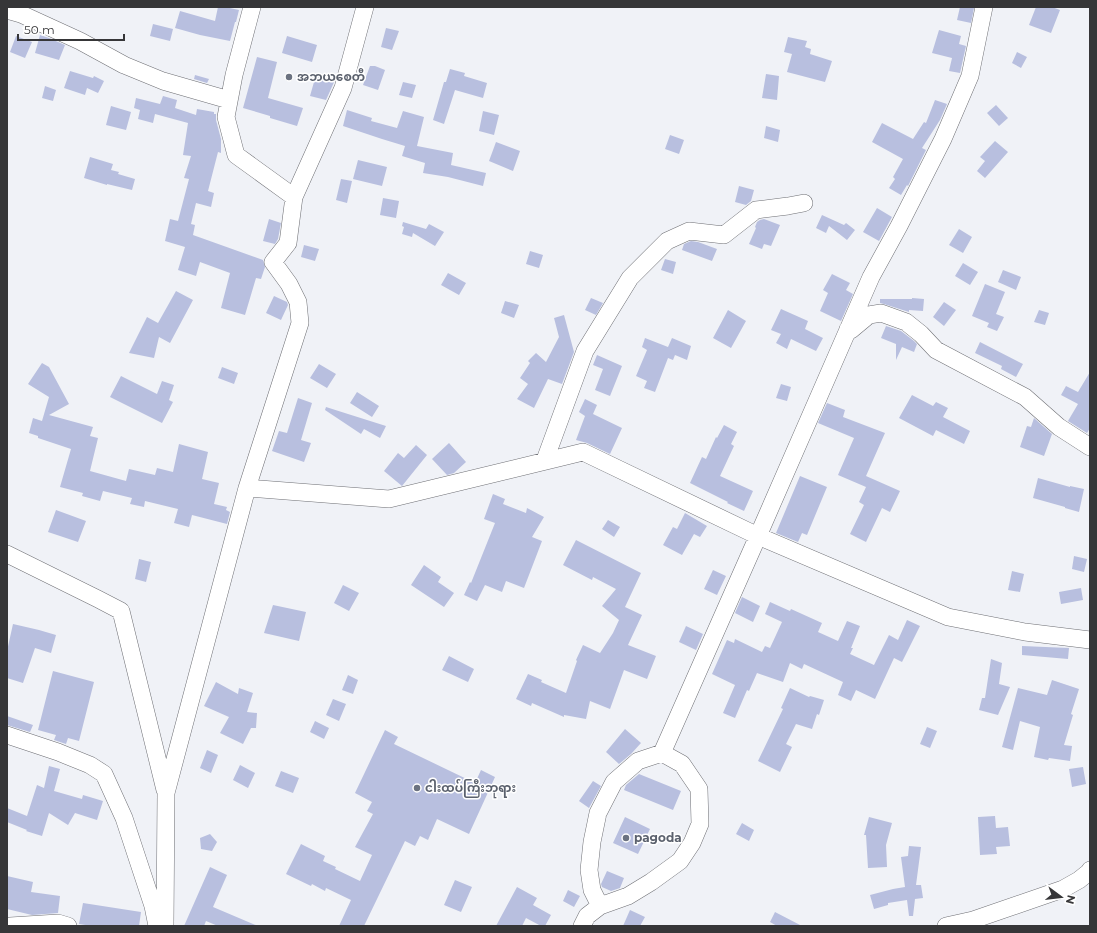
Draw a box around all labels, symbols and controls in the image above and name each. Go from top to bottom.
scale bar [18,16,124,42]
text: 50 m [24,22,55,37]
place label: အဘယစေတီ [297,68,365,84]
marker: အဘယစေတီ [284,72,294,82]
place label: ငါးထပ်ကြီးဘုရား [425,778,516,799]
marker: ငါးထပ်ကြီးဘုရား [412,783,422,793]
place label: pagoda [634,830,682,845]
marker: pagoda [621,833,631,843]
north arrow [1041,877,1081,917]
text: N [1063,893,1079,906]

